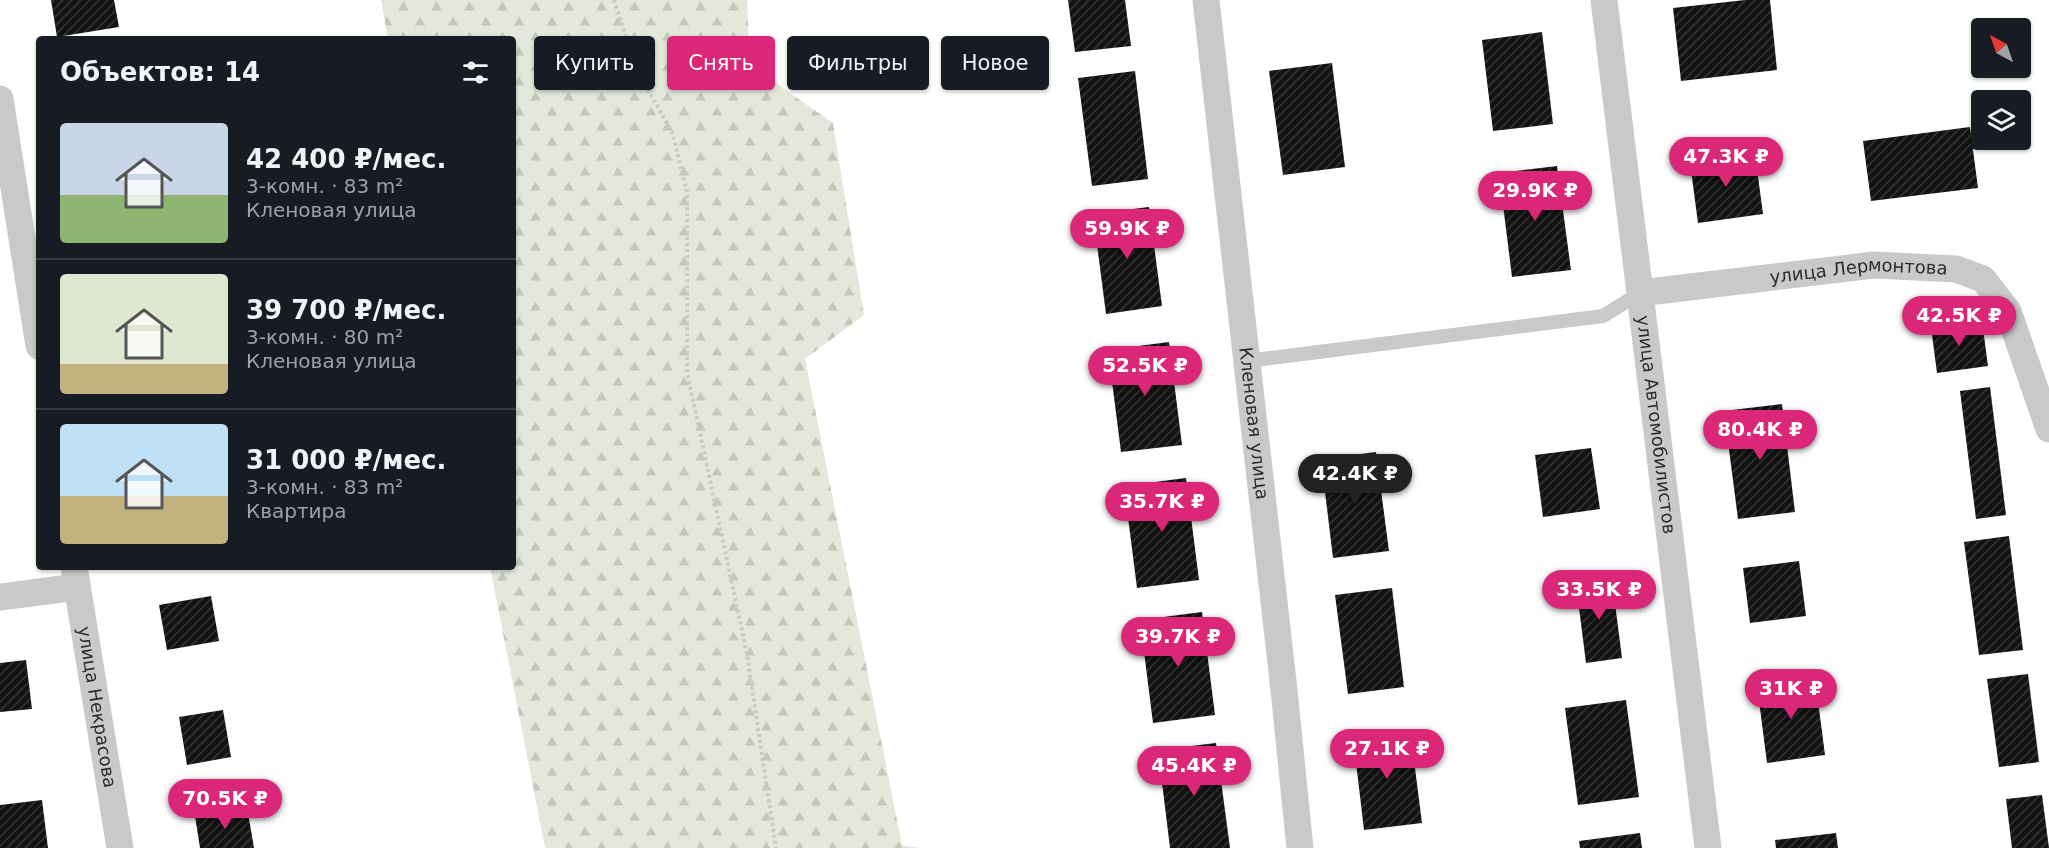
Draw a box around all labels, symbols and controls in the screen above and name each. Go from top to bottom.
north arrow [1971,18,2031,78]
map controls [1971,18,2031,150]
chip: Купить [534,36,655,90]
chip: Снять [667,36,775,90]
chip: Фильтры [787,36,929,90]
chip: Новое [941,36,1049,90]
icon: filters [459,56,492,89]
text: Объектов: 14 [60,57,260,87]
button: layers [1971,90,2031,150]
pin: 47.3K ₽ [1671,137,1781,188]
text: 42 400 ₽/мес. [246,144,446,174]
text: 47.3K ₽ [1683,144,1769,168]
icon: home [108,147,180,219]
pin: 29.9K ₽ [1480,171,1590,222]
text: 3-комн. · 83 m² [246,174,403,198]
text: 29.9K ₽ [1492,178,1578,202]
text: Кленовая улица [246,198,417,222]
pin: 59.9K ₽ [1072,209,1182,260]
text: 59.9K ₽ [1084,216,1170,240]
street label: улица Лермонтова [1769,254,1948,287]
text: 39 700 ₽/мес. [246,295,446,325]
pin: 42.5K ₽ [1904,296,2014,347]
icon: home [108,298,180,370]
text: 42.5K ₽ [1916,303,2002,327]
street label: улица Автомобилистов [1633,314,1680,535]
text: 3-комн. · 80 m² [246,325,403,349]
pin: 52.5K ₽ [1090,346,1200,397]
street label: Кленовая улица [1235,346,1273,501]
text: Кленовая улица [246,349,417,373]
text: 52.5K ₽ [1102,353,1188,377]
pin: 80.4K ₽ [1705,410,1815,461]
text: 80.4K ₽ [1717,417,1803,441]
text: 31 000 ₽/мес. [246,445,446,475]
icon: home [108,448,180,520]
pin: 42.4K ₽ [1300,454,1410,505]
text: 42.4K ₽ [1312,461,1398,485]
text: 3-комн. · 83 m² [246,475,403,499]
pin: 35.7K ₽ [1107,482,1217,533]
text: 35.7K ₽ [1119,489,1205,513]
text: Квартира [246,499,347,523]
pin: 33.5K ₽ [1544,570,1654,621]
text: 33.5K ₽ [1556,577,1642,601]
pin: 39.7K ₽ [1123,617,1233,668]
text: 39.7K ₽ [1135,624,1221,648]
street label: улица Некрасова [74,625,121,789]
pin: 31K ₽ [1749,669,1833,720]
text: 31K ₽ [1759,676,1823,700]
pin: 27.1K ₽ [1332,729,1442,780]
text: 27.1K ₽ [1344,736,1430,760]
pin: 45.4K ₽ [1139,746,1249,797]
text: 45.4K ₽ [1151,753,1237,777]
pin: 70.5K ₽ [170,779,280,830]
text: 70.5K ₽ [182,786,268,810]

